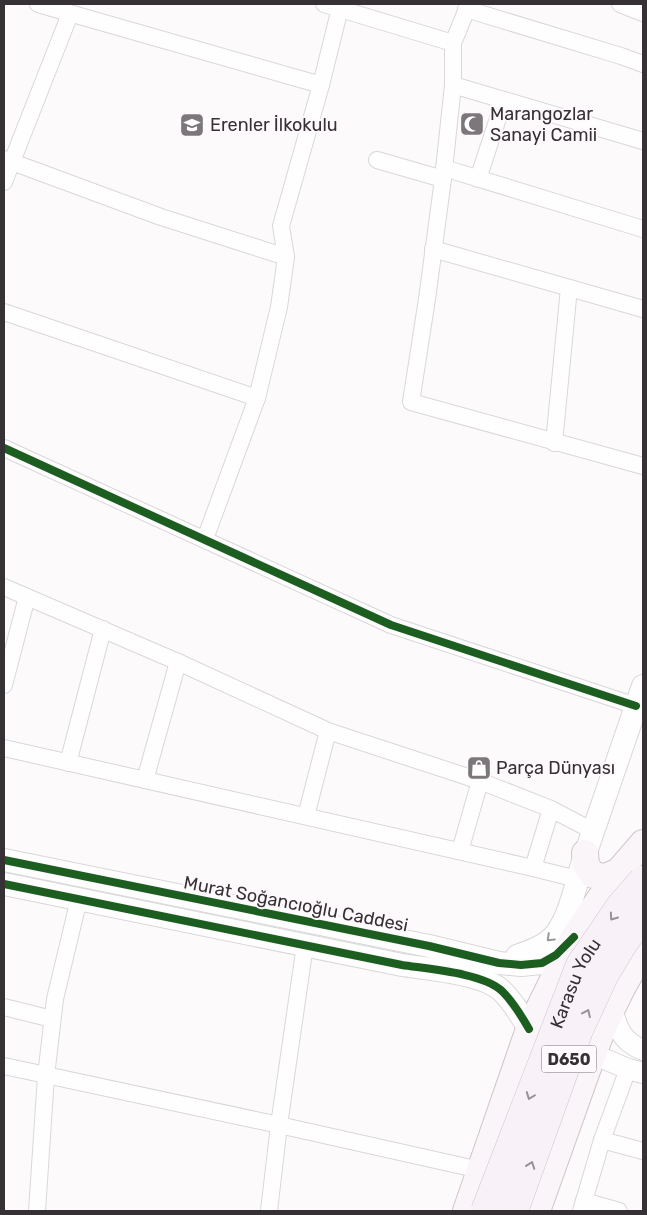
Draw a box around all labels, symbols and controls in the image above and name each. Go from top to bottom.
place label: Marangozlar Sanayi Camii [490,103,597,146]
mosque icon: Marangozlar Sanayi Camii [459,111,485,137]
school or university icon: Erenler İlkokulu [179,112,205,138]
place label: Erenler İlkokulu [210,114,338,136]
shop icon: Parça Dünyası [466,755,492,781]
place label: Parça Dünyası [496,757,615,779]
street label: Murat Soğancıoğlu Caddesi [182,871,410,937]
one-way arrow [610,912,619,921]
one-way arrow [547,932,556,941]
street label: Karasu Yolu [546,934,606,1032]
one-way arrow [581,1009,591,1018]
road number: D650 [542,1046,596,1072]
one-way arrow [526,1091,536,1099]
one-way arrow [525,1162,535,1170]

